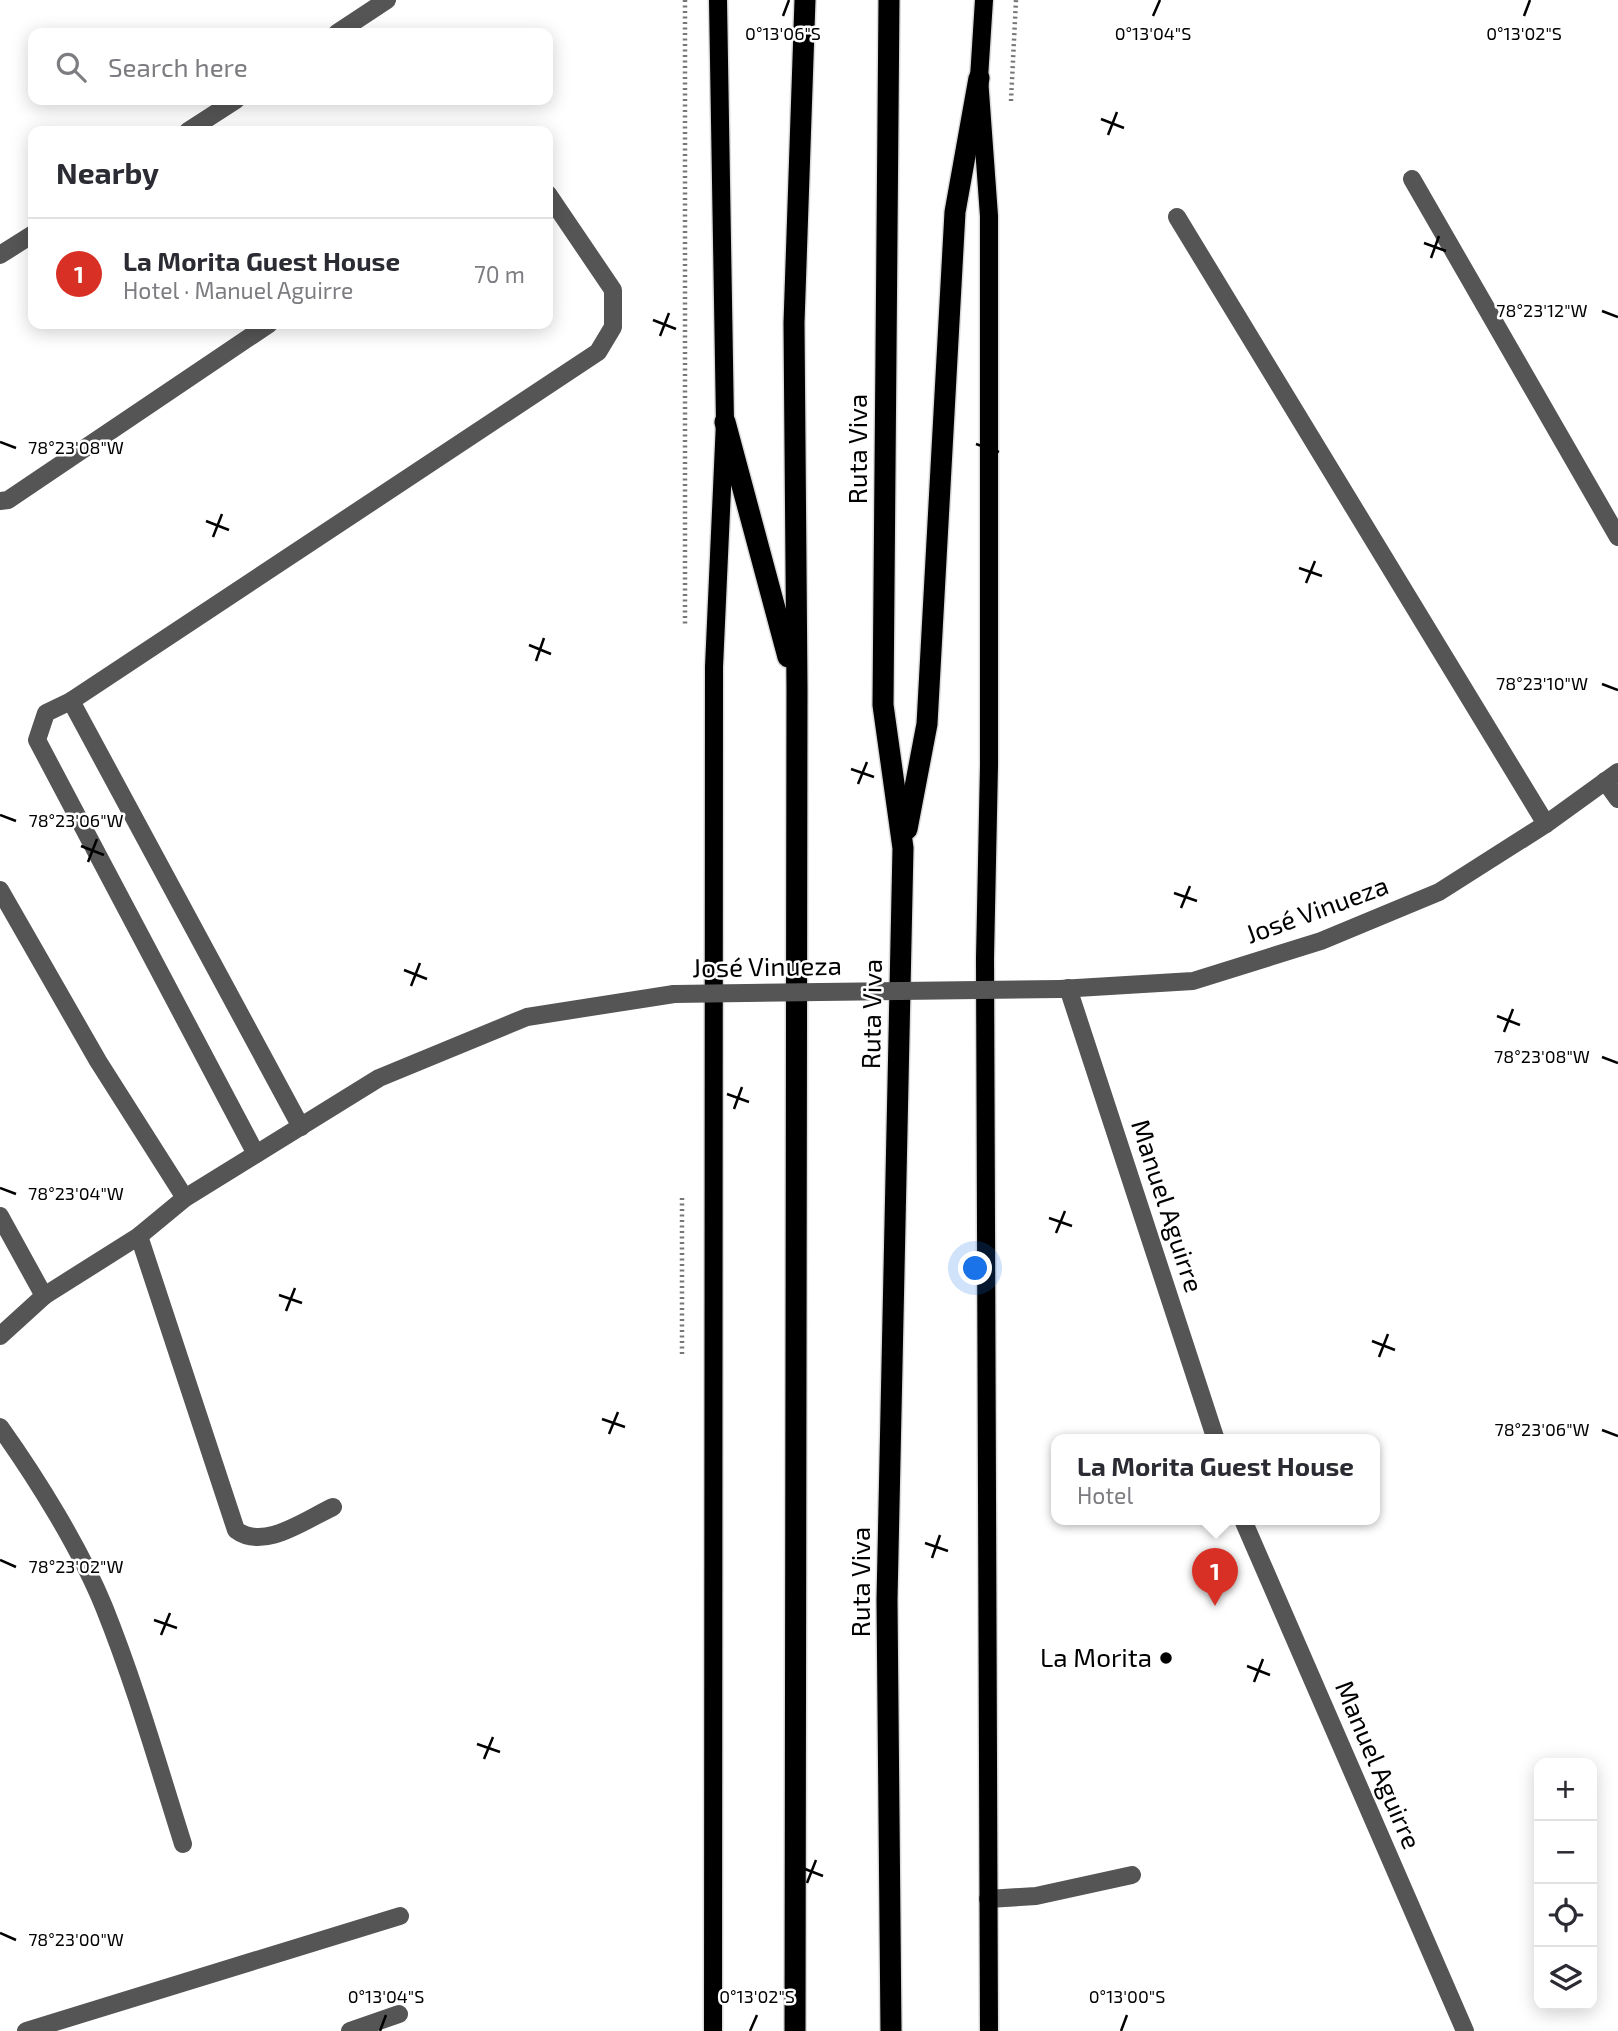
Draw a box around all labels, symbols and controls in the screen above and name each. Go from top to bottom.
text: 0°13'06"S [745,22,821,44]
text: 0°13'04"S [1115,22,1191,44]
text: 0°13'02"S [1486,22,1562,44]
search box [28,28,553,105]
icon: search [52,48,90,86]
text: Search here [108,51,248,82]
text: Nearby [56,154,159,190]
text: La Morita Guest House [123,245,400,276]
text: 1 [74,260,84,288]
text: 70 m [474,260,525,288]
text: Hotel · Manuel Aguirre [123,276,353,304]
text: 78°23'12"W [1496,299,1588,321]
street label: Ruta Viva [841,394,872,504]
text: 78°23'08"W [28,436,124,458]
text: 78°23'10"W [1496,672,1588,694]
text: 78°23'06"W [28,809,124,831]
street label: José Vinueza [1241,868,1392,949]
street label: José Vinueza [692,949,842,982]
street label: Ruta Viva [854,958,887,1069]
text: 78°23'08"W [1494,1045,1590,1067]
street label: Manuel Aguirre [1126,1115,1211,1296]
text: 78°23'04"W [28,1182,124,1204]
your location [958,1251,992,1285]
text: 78°23'06"W [1494,1418,1590,1440]
popup [1051,1434,1380,1525]
text: La Morita Guest House [1077,1450,1354,1481]
text: Hotel [1077,1481,1133,1509]
street label: Ruta Viva [844,1527,875,1637]
pin: 1 [1192,1548,1238,1606]
text: 78°23'02"W [29,1555,123,1577]
place label: La Morita [1040,1641,1152,1672]
marker: La Morita [1158,1650,1174,1666]
street label: Manuel Aguirre [1330,1676,1429,1853]
map controls [1534,1758,1597,2010]
button: + [1534,1758,1597,1821]
button: − [1534,1821,1597,1884]
button: locate [1534,1884,1597,1947]
text: 78°23'00"W [28,1928,124,1950]
button: layers [1534,1947,1597,2010]
text: 0°13'04"S [348,1985,424,2007]
text: 0°13'02"S [719,1985,795,2007]
text: 0°13'00"S [1089,1985,1165,2007]

